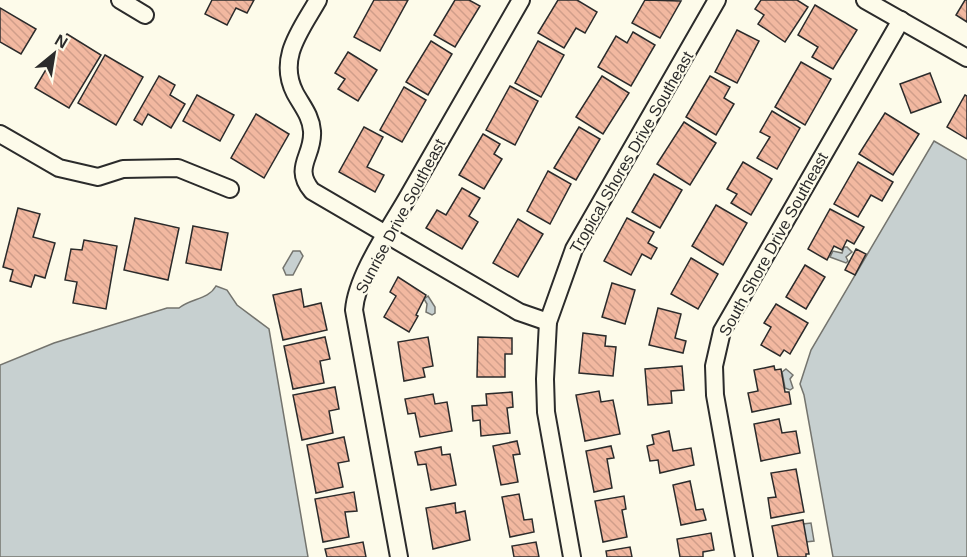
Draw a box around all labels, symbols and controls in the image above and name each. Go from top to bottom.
north arrow [24,24,84,84]
text: N [52,31,71,52]
street label: Tropical Shores Drive Southeast [567,48,697,256]
street label: Sunrise Drive Southeast [352,136,449,296]
street label: South Shore Drive Southeast [716,149,831,339]

